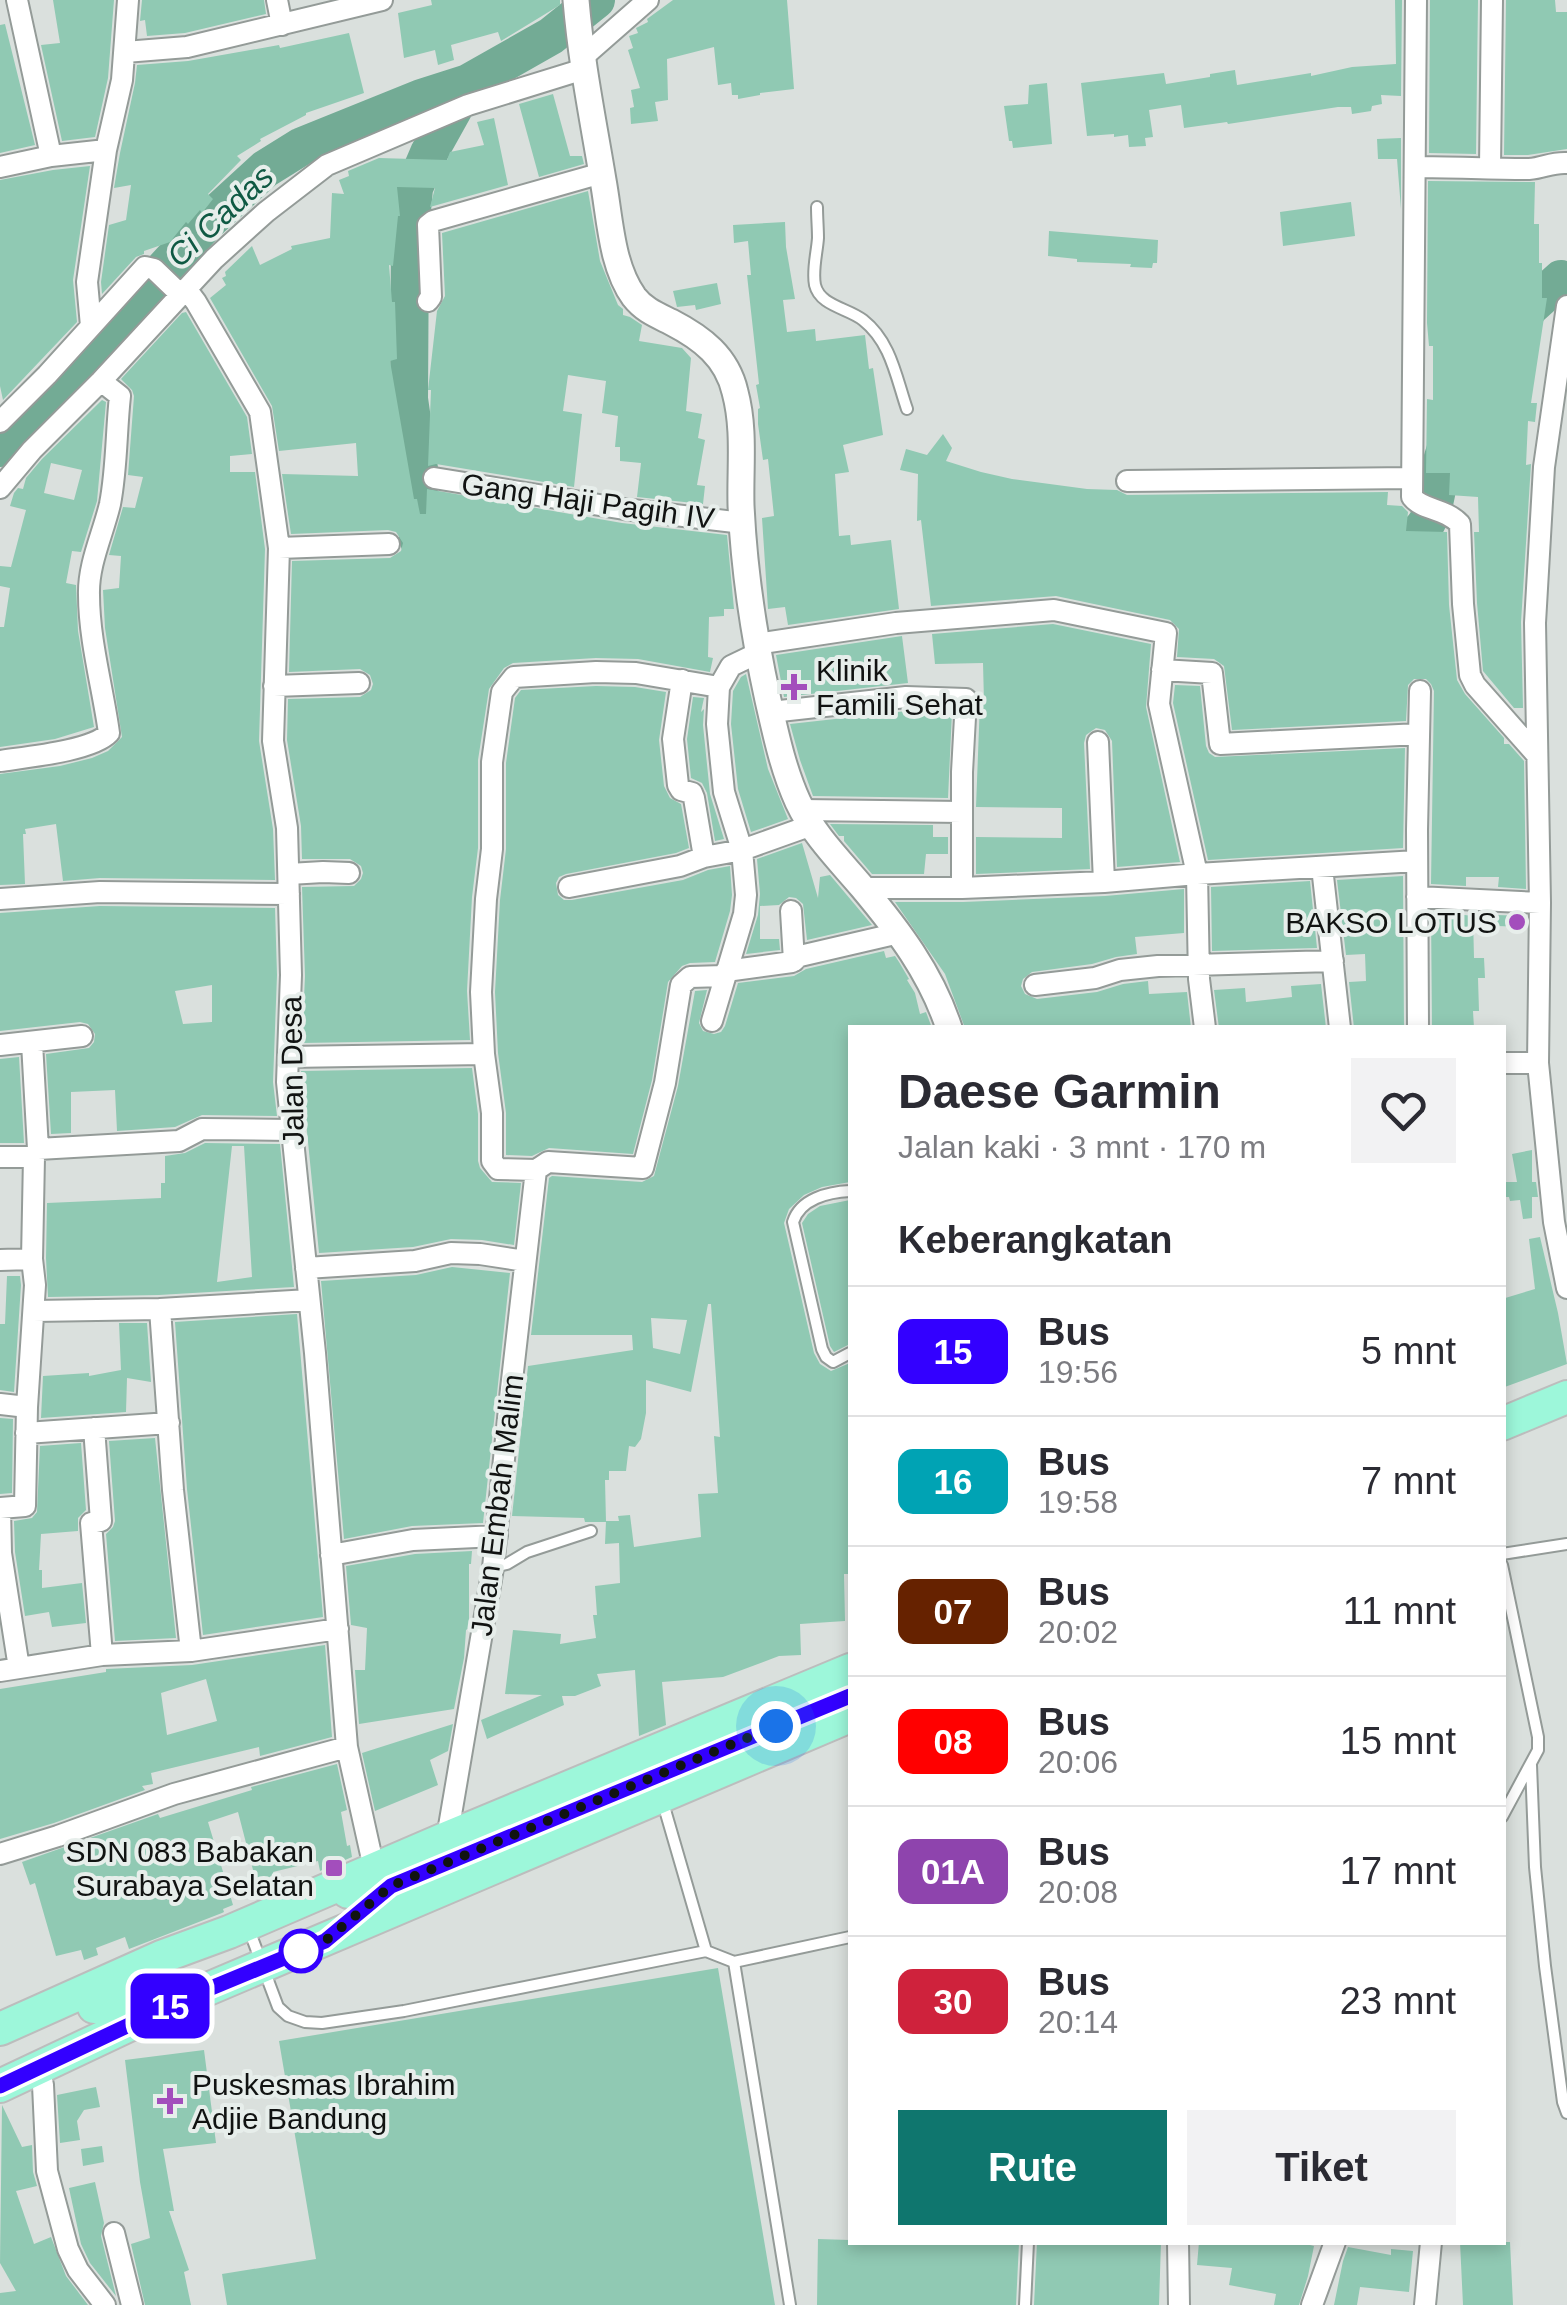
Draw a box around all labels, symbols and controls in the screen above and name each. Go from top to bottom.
water label: Ci Cadas [160,158,280,274]
street label: Gang Haji Pagih IV [459,467,717,535]
place label: Klinik Famili Sehat [816,654,983,721]
marker: Klinik Famili Sehat [781,674,807,700]
place label: BAKSO LOTUS [1285,906,1497,939]
marker: BAKSO LOTUS [1506,911,1528,933]
street label: Jalan Desa [274,995,310,1146]
button: heart [1351,1058,1456,1163]
text: Daese Garmin [898,1065,1221,1118]
text: Jalan kaki · 3 mnt · 170 m [898,1129,1266,1165]
text: Keberangkatan [898,1219,1173,1261]
text: Bus [1038,1311,1110,1353]
text: 5 mnt [1361,1330,1456,1372]
text: 15 [934,1332,972,1371]
text: 19:56 [1038,1354,1118,1390]
street label: Jalan Embah Malim [465,1372,529,1638]
text: Bus [1038,1441,1110,1483]
text: 7 mnt [1361,1460,1456,1502]
text: 16 [934,1462,972,1501]
text: 19:58 [1038,1484,1118,1520]
text: Bus [1038,1571,1110,1613]
text: 11 mnt [1343,1590,1456,1632]
text: 07 [934,1592,972,1631]
text: 20:02 [1038,1614,1118,1650]
your location [751,1701,801,1751]
text: Bus [1038,1701,1110,1743]
text: 15 mnt [1340,1720,1456,1762]
text: 08 [934,1722,972,1761]
text: 20:06 [1038,1744,1118,1780]
text: Bus [1038,1831,1110,1873]
place label: SDN 083 Babakan Surabaya Selatan [66,1835,314,1902]
text: 17 mnt [1340,1850,1456,1892]
text: 01A [921,1852,985,1891]
marker: SDN 083 Babakan Surabaya Selatan [323,1857,345,1879]
text: 20:08 [1038,1874,1118,1910]
unlabelled marker [280,1930,322,1972]
text: Bus [1038,1961,1110,2003]
line badge: 15 [125,1974,215,2038]
text: 23 mnt [1340,1980,1456,2022]
text: 30 [934,1982,972,2021]
text: 15 [151,1987,189,2026]
text: 20:14 [1038,2004,1118,2040]
place label: Puskesmas Ibrahim Adjie Bandung [192,2068,455,2135]
marker: Puskesmas Ibrahim Adjie Bandung [157,2088,183,2114]
button: Rute [898,2110,1167,2225]
button: Tiket [1187,2110,1456,2225]

